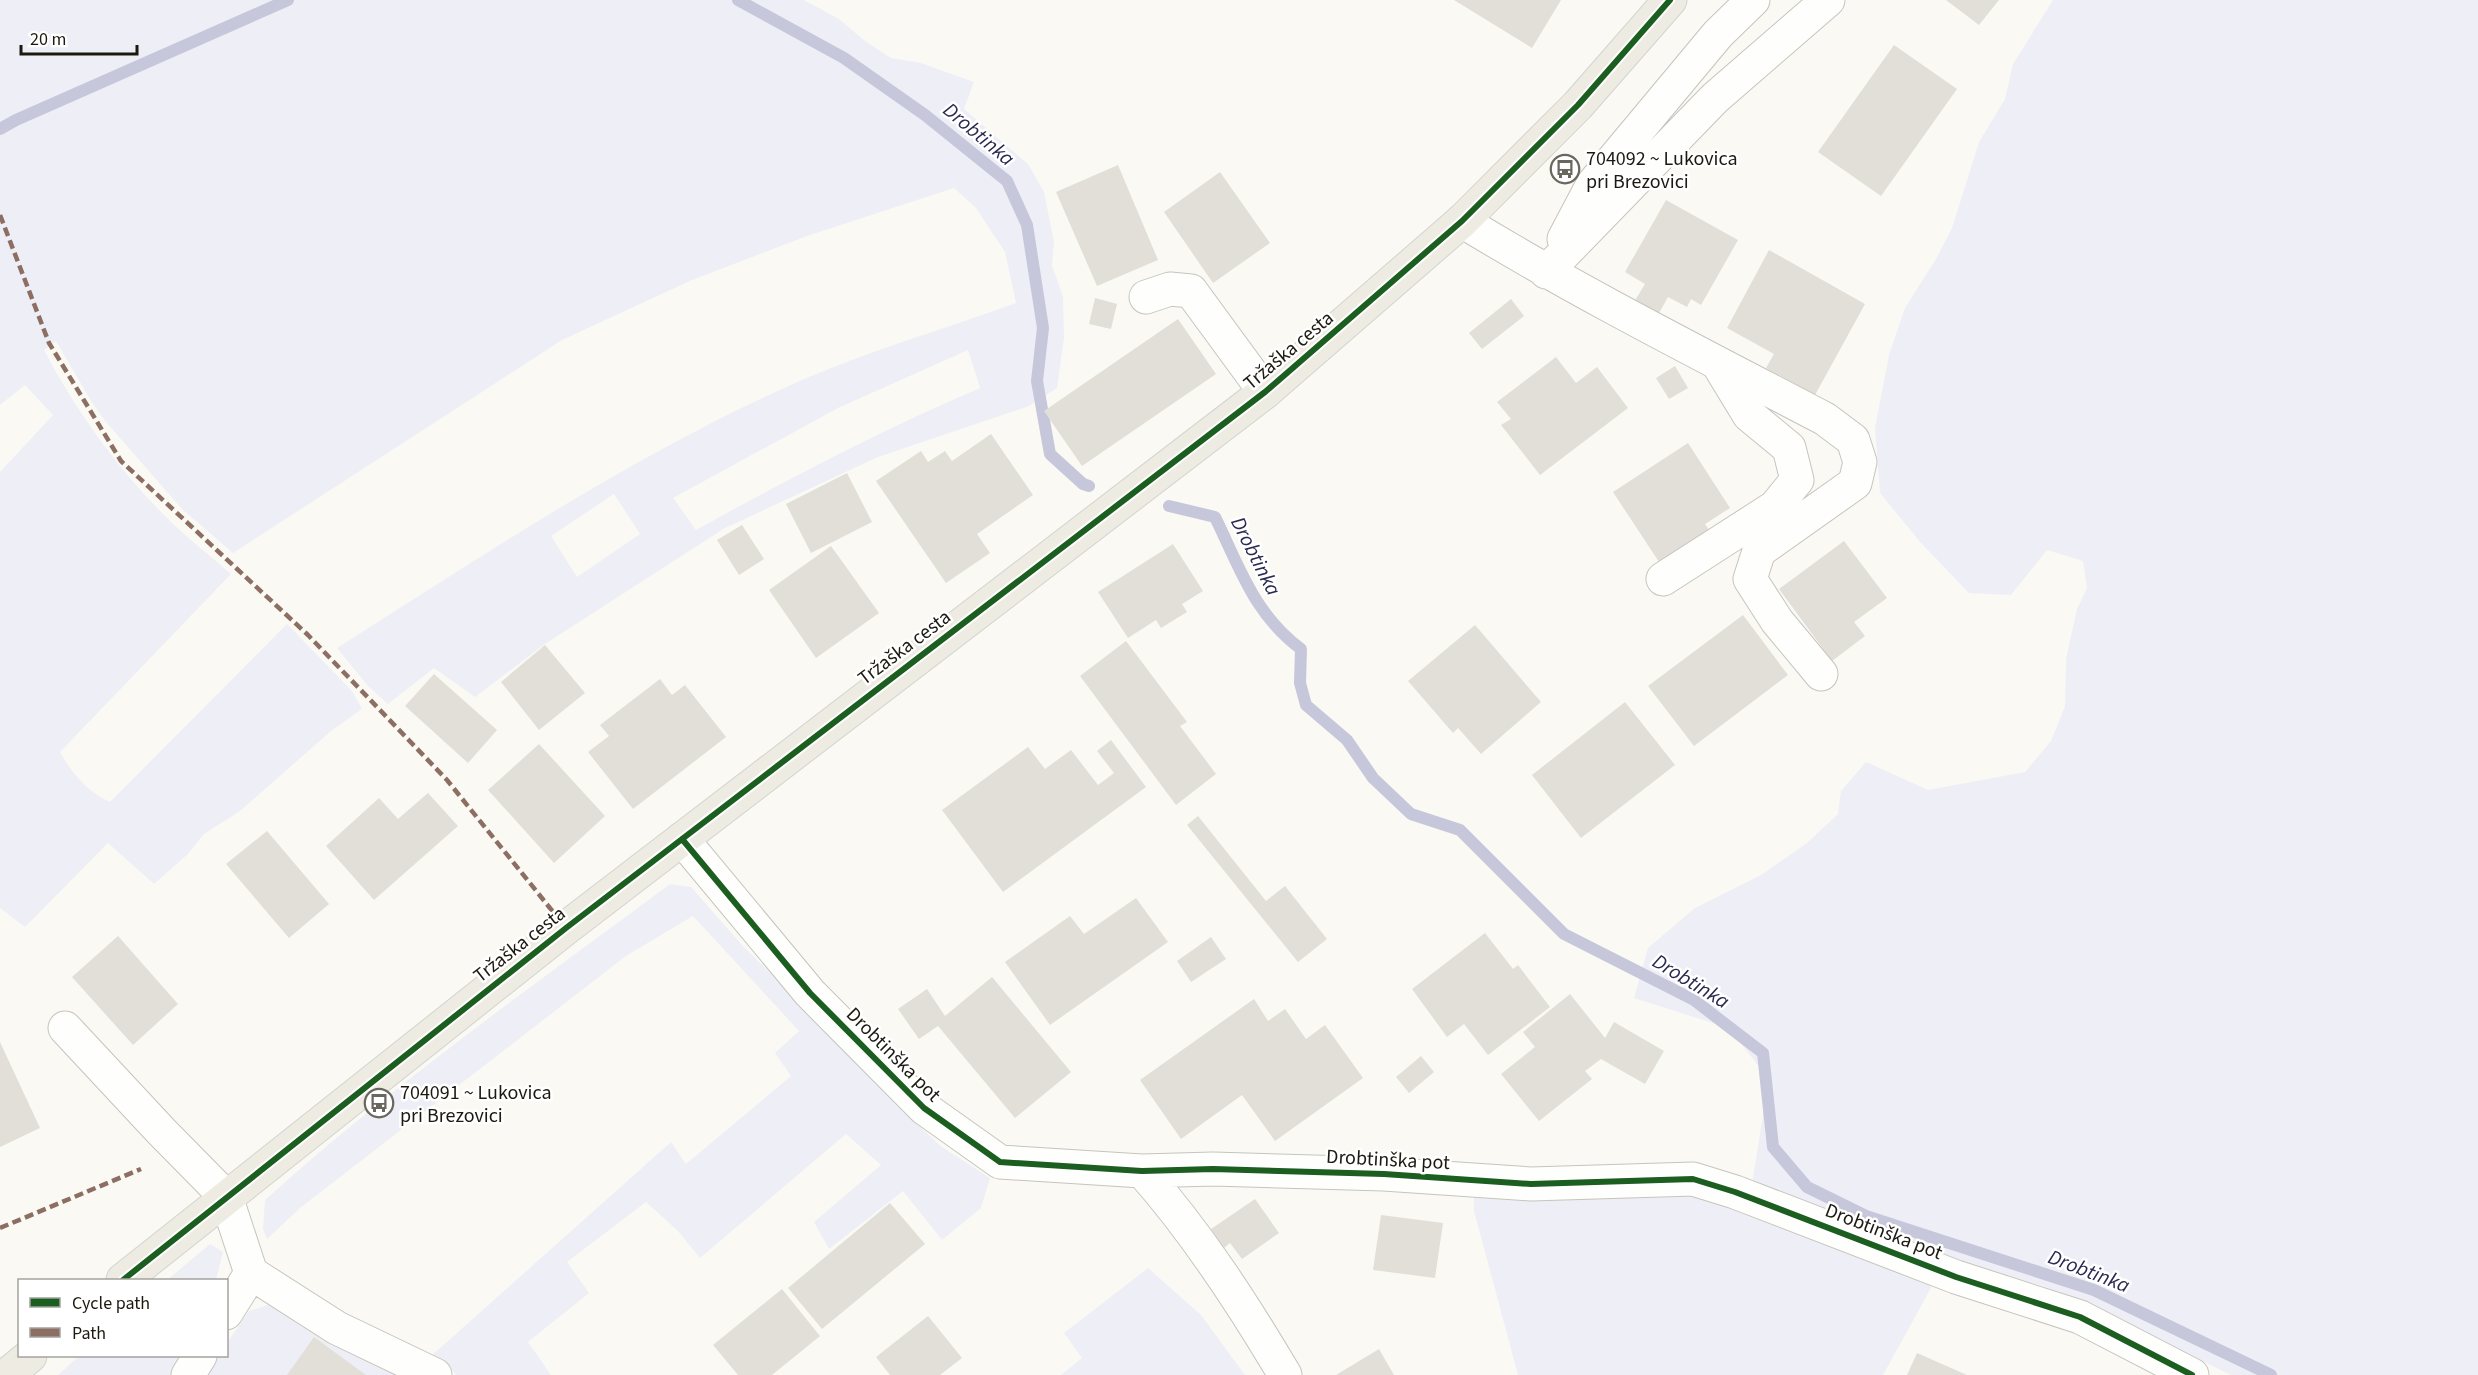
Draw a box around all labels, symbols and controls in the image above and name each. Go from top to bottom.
scale bar [21,18,136,56]
text: 20 m [30,27,66,52]
water label: Drobtinka [937,95,1021,173]
place label: 704092 ~ Lukovica pri Brezovici [1586,145,1738,196]
bus stop icon: 704092 ~ Lukovica pri Brezovici [1549,153,1581,185]
street label: Tržaška cesta [1238,305,1340,397]
water label: Drobtinka [1223,511,1289,601]
street label: Tržaška cesta [852,604,957,692]
street label: Tržaška cesta [468,900,572,990]
water label: Drobtinka [1647,946,1735,1016]
street label: Drobtinška pot [840,1001,947,1109]
place label: 704091 ~ Lukovica pri Brezovici [400,1079,552,1130]
bus stop icon: 704091 ~ Lukovica pri Brezovici [363,1087,395,1119]
street label: Drobtinška pot [1325,1143,1451,1177]
street label: Drobtinška pot [1821,1197,1947,1267]
water label: Drobtinka [2044,1242,2134,1300]
legend [18,1279,228,1357]
text: Cycle path [72,1291,150,1316]
text: Path [72,1321,106,1346]

